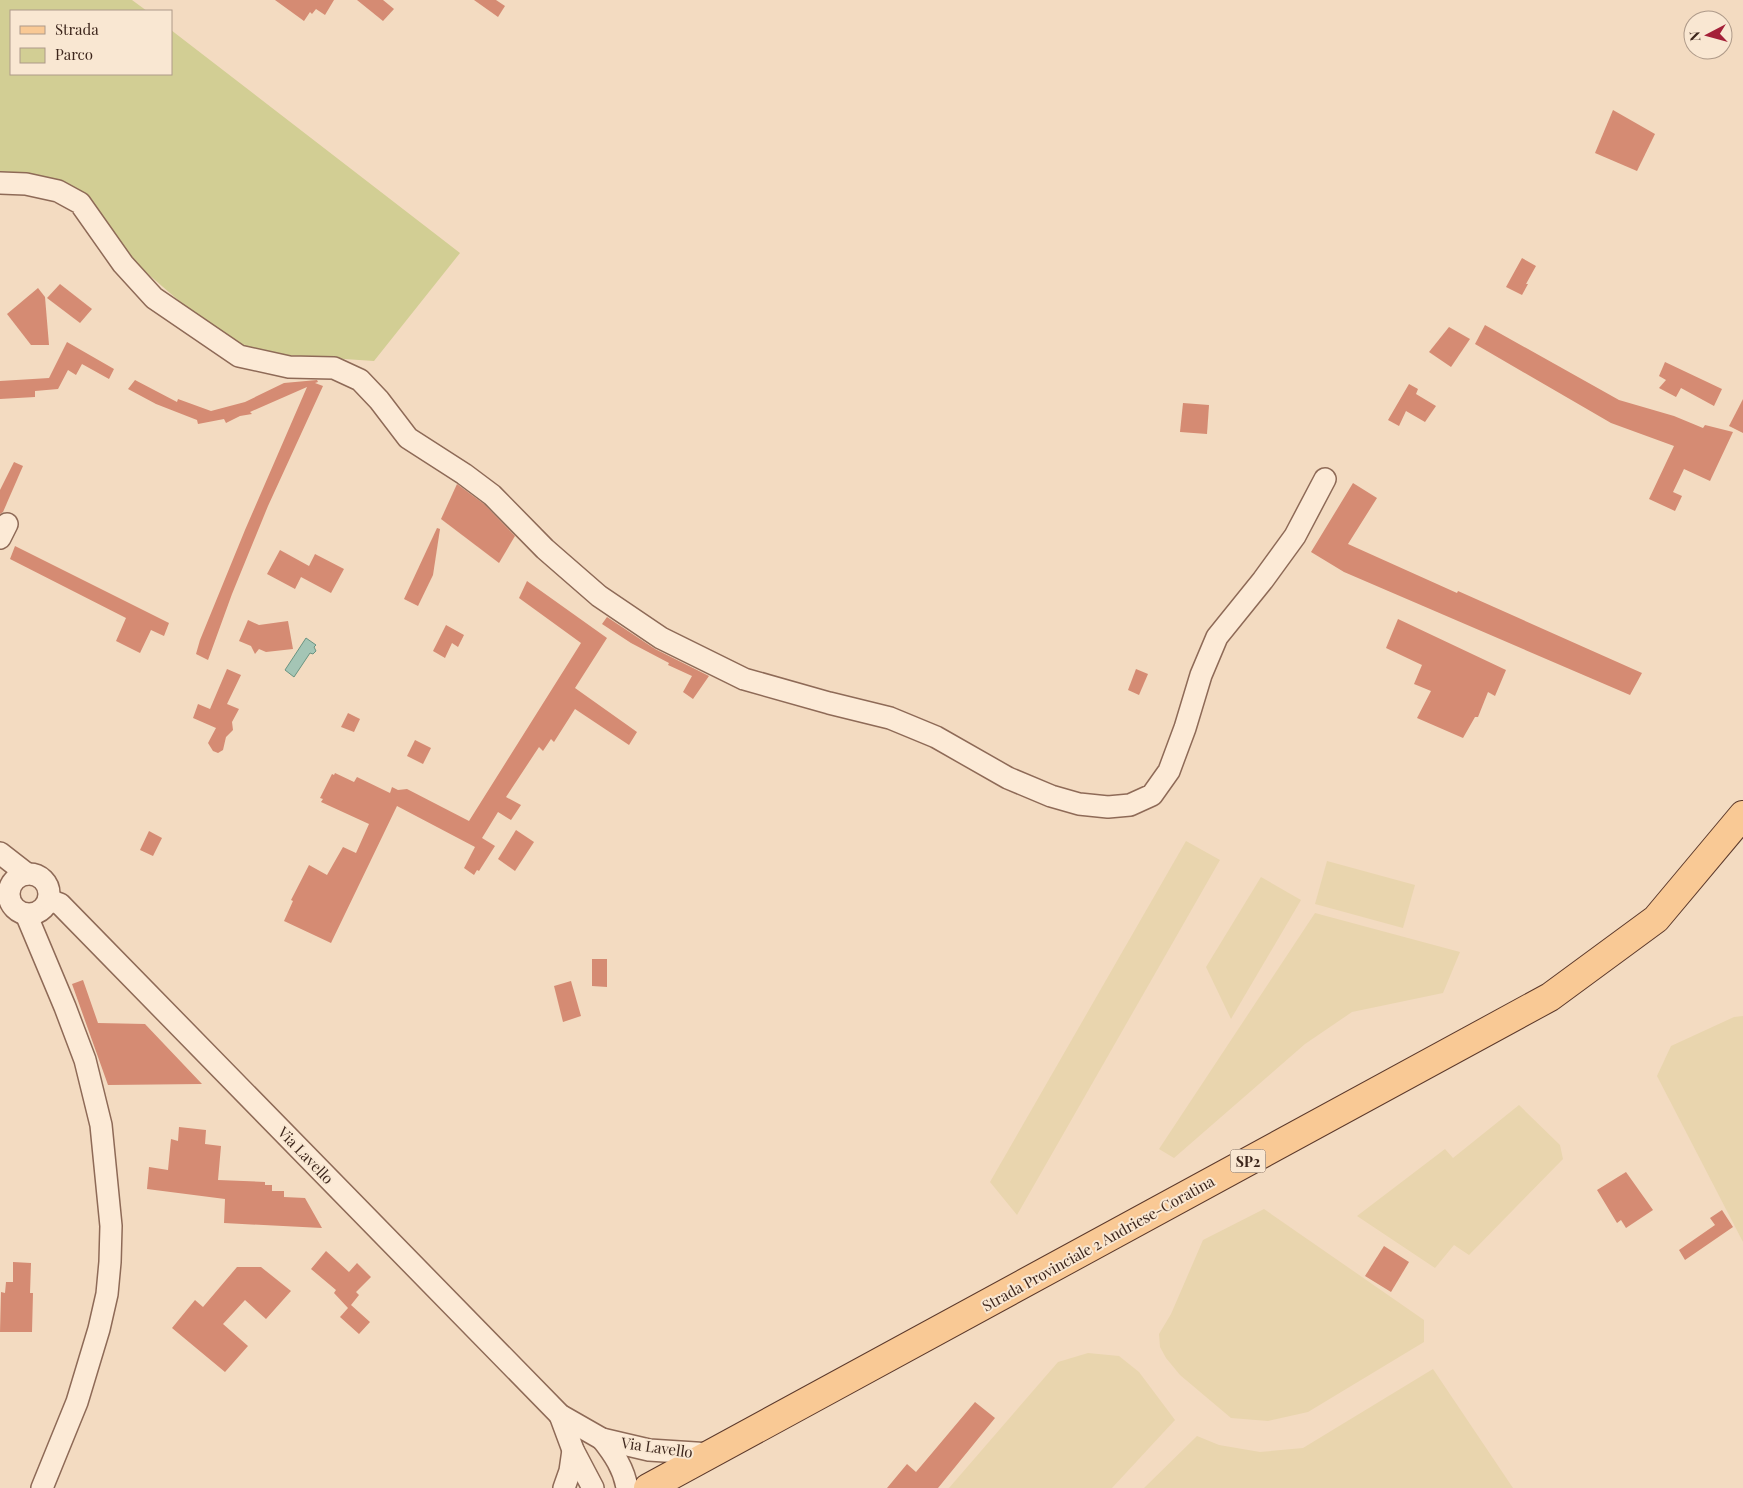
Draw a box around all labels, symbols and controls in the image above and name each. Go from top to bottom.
legend [10,10,172,75]
north arrow [1683,10,1733,60]
text: Strada [55,19,99,39]
text: N [1685,30,1705,42]
text: Parco [55,44,93,64]
street label: Via Lavello [273,1121,338,1188]
road number: SP2 [1230,1150,1266,1172]
street label: Strada Provinciale 2 Andriese-Coratina [978,1170,1218,1315]
street label: Via Lavello [619,1432,694,1462]

